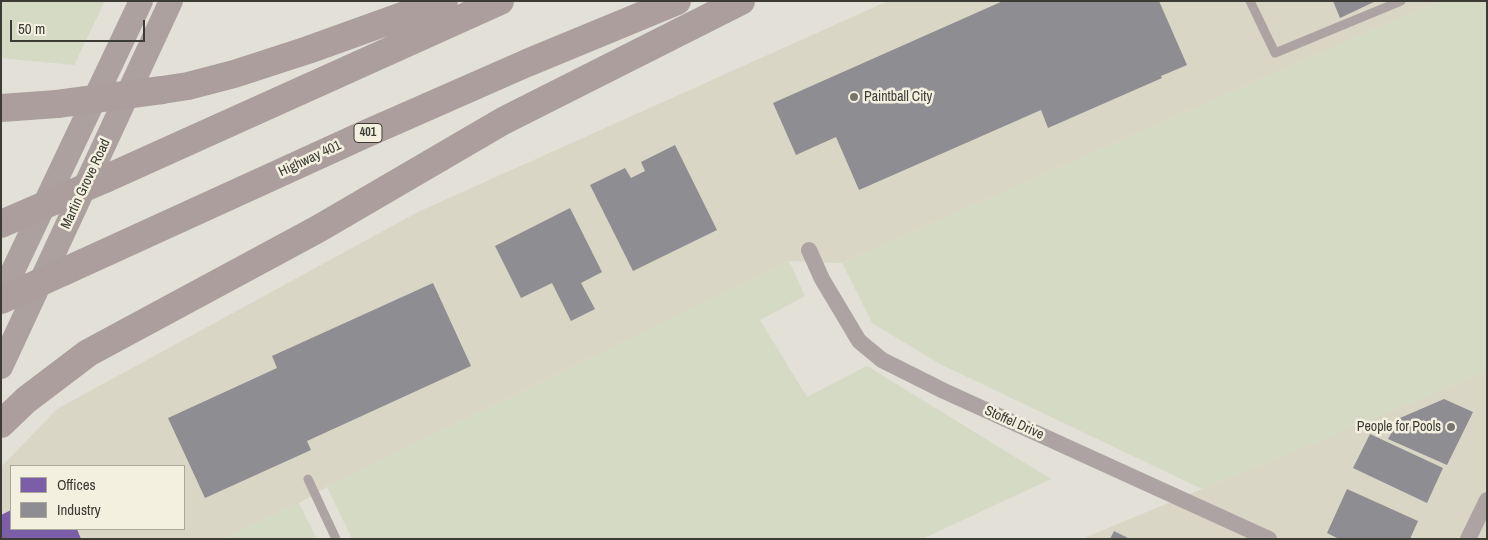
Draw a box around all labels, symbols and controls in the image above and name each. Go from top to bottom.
scale bar [12,10,148,42]
text: 50 m [18,18,45,39]
place label: Paintball City [864,89,932,105]
marker: Paintball City [848,91,860,103]
road number: 401 [354,124,382,142]
street label: Martin Grove Road [58,136,114,232]
street label: Highway 401 [276,137,344,181]
street label: Stoffel Drive [982,403,1046,443]
place label: People for Pools [1357,419,1441,435]
marker: People for Pools [1445,421,1457,433]
legend [10,465,185,530]
text: Offices [57,474,96,495]
text: Industry [57,499,101,520]

